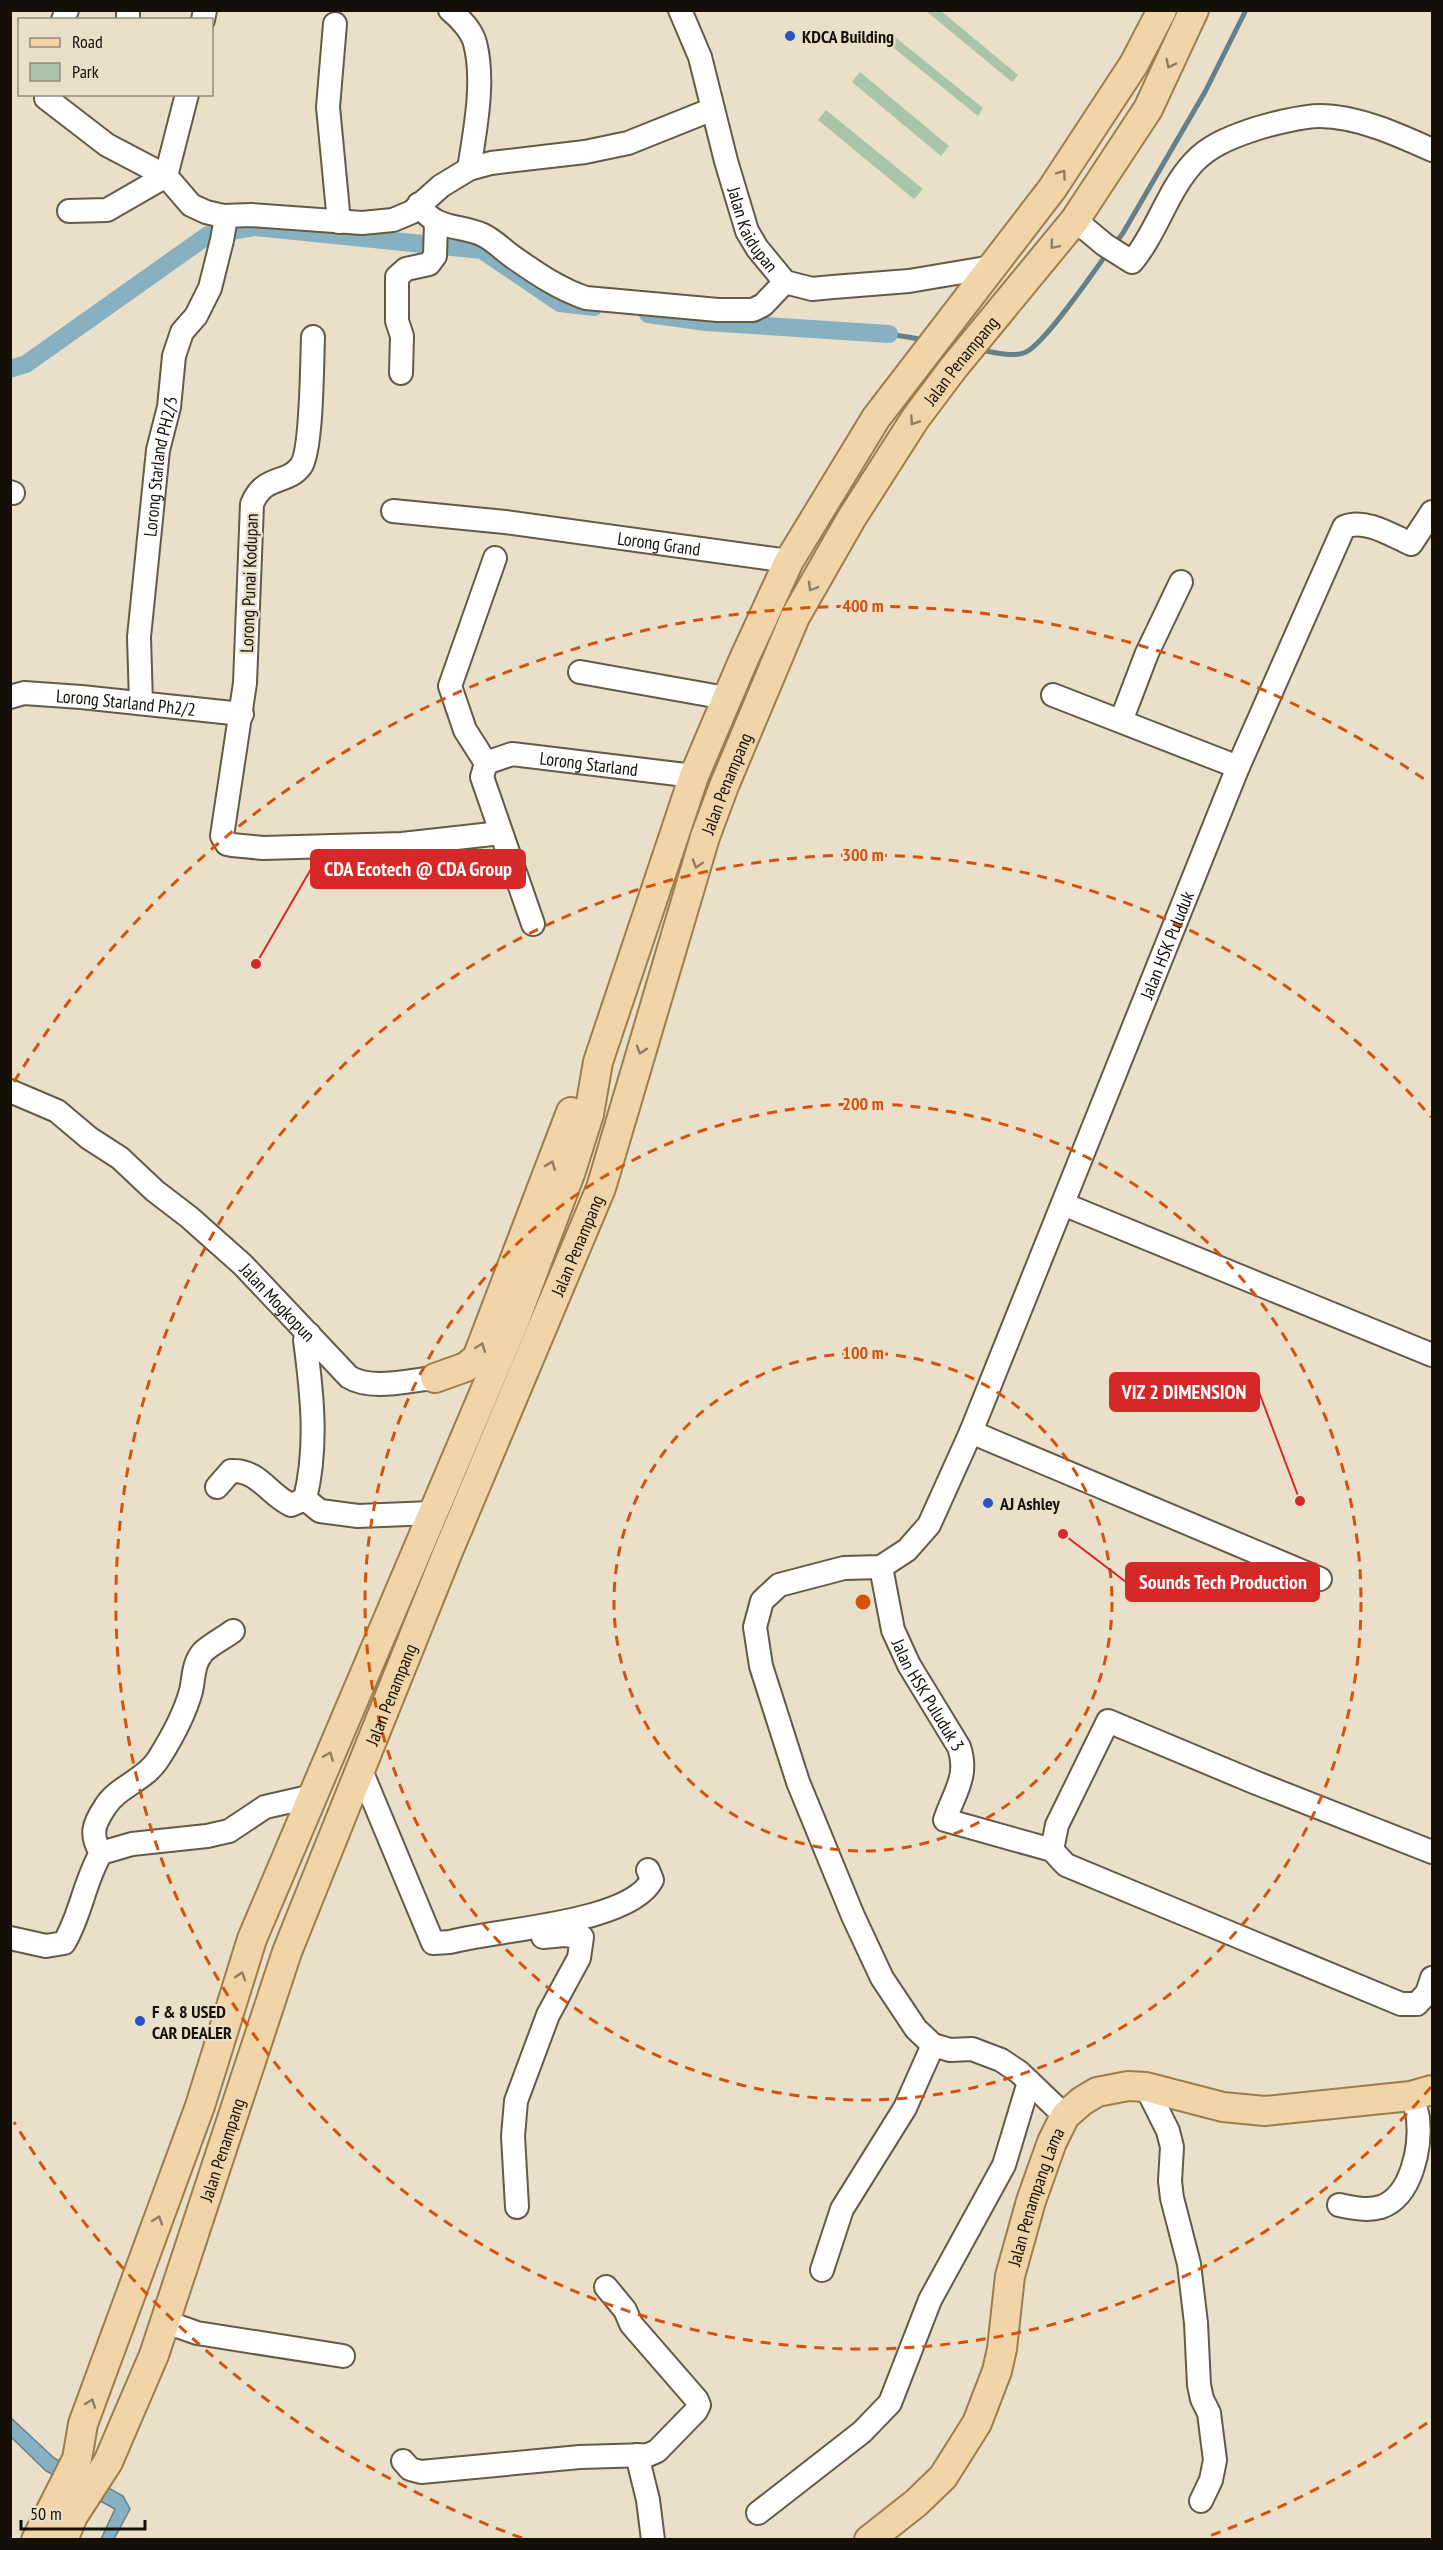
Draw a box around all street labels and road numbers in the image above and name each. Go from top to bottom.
street label: Jalan Kaidupan [723,183,783,276]
street label: Jalan Penampang [918,311,1003,410]
street label: Lorong Starland PH2/3 [138,395,181,538]
street label: Lorong Punai Kodupan [235,513,263,653]
street label: Lorong Grand [616,526,702,560]
street label: Lorong Starland Ph2/2 [56,684,197,721]
street label: Jalan Penampang [695,729,757,838]
street label: Lorong Starland [539,746,639,781]
street label: Jalan HSK Puluduk [1134,887,1199,1003]
street label: Jalan Penampang [545,1191,608,1300]
street label: Jalan Mogkopun [235,1257,321,1346]
street label: Jalan HSK Puluduk 3 [887,1634,970,1755]
street label: Jalan Penampang [360,1640,421,1749]
street label: Jalan Penampang [194,2095,249,2205]
street label: Jalan Penampang Lama [1002,2124,1069,2270]

